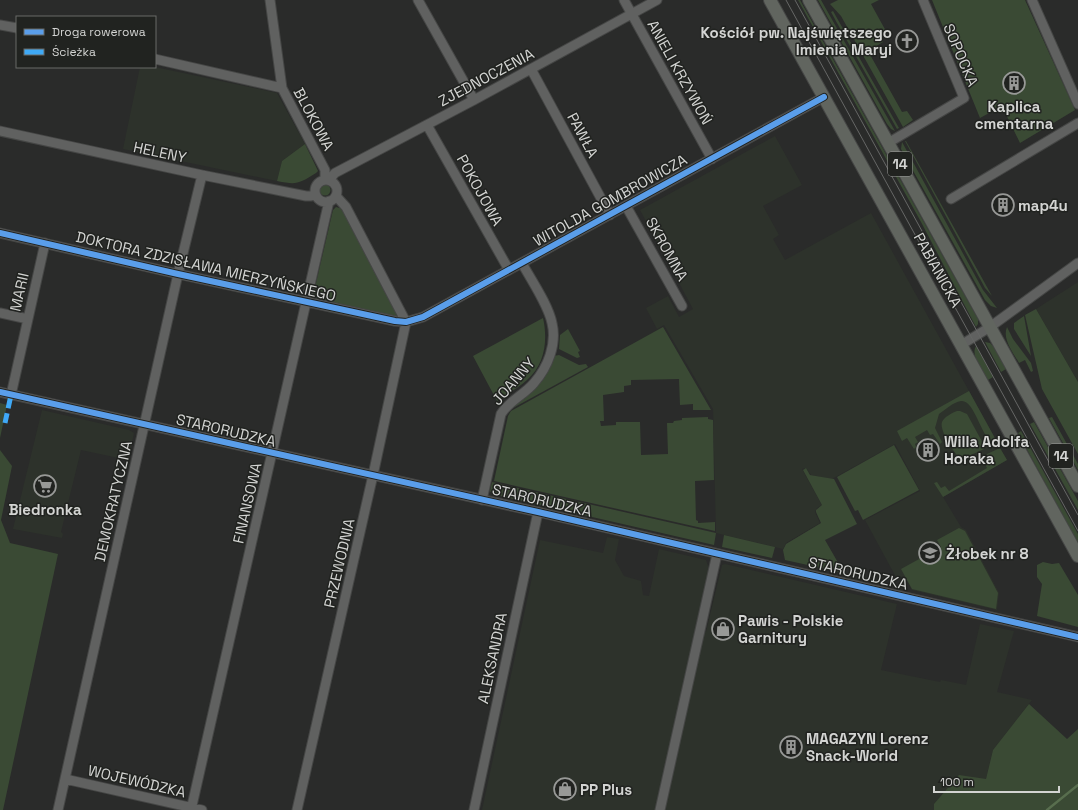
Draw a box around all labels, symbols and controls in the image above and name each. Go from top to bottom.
legend [16,16,156,68]
street label: ANIELI KRZYWOŃ [643,16,717,128]
street label: SOPOCKA [939,21,983,90]
place label: Kościół pw. Najświętszego Imienia Maryi [700,23,892,59]
text: Droga rowerowa [52,24,146,40]
church icon: Kościół pw. Najświętszego Imienia Maryi [894,28,920,54]
text: Ścieżka [52,44,96,60]
street label: ZJEDNOCZENIA [435,44,538,110]
building icon: Kaplica cmentarna [1001,70,1027,96]
street label: BLOKOWA [289,84,339,154]
place label: Kaplica cmentarna [975,97,1054,133]
street label: PAWŁA [563,109,603,161]
street label: HELENY [132,137,188,167]
street label: WITOLDA GOMBROWICZA [530,150,691,250]
street label: POKOJOWA [453,151,508,229]
road number: 14 [888,152,912,176]
building icon: map4u [990,192,1016,218]
place label: map4u [1018,196,1068,215]
street label: SKROMNA [642,214,693,285]
street label: DOKTORA ZDZISŁAWA MIERZYŃSKIEGO [74,227,338,305]
street label: PABIANICKA [910,229,967,311]
street label: MARII [5,271,33,313]
street label: JOANNY [487,353,539,409]
street label: STARORUDZKA [174,409,278,451]
place label: Willa Adolfa Horaka [944,432,1029,468]
building icon: Willa Adolfa Horaka [915,437,941,463]
street label: DEMOKRATYCZNA [90,438,136,563]
road number: 14 [1049,444,1073,468]
street label: FINANSOWA [228,460,266,545]
supermarket icon: Biedronka [32,473,58,499]
street label: STARORUDZKA [490,479,594,521]
place label: Biedronka [8,500,82,519]
street label: PRZEWODNIA [319,516,359,610]
school or university icon: Żłobek nr 8 [917,540,943,566]
place label: Żłobek nr 8 [946,544,1029,563]
street label: STARORUDZKA [806,552,910,594]
street label: ALEKSANDRA [473,610,511,705]
place label: Pawis - Polskie Garnitury [738,611,844,647]
shop icon: Pawis - Polskie Garnitury [710,616,736,642]
place label: MAGAZYN Lorenz Snack-World [806,729,929,765]
building icon: MAGAZYN Lorenz Snack-World [778,734,804,760]
street label: WOJEWÓDZKA [86,760,188,802]
scale bar [934,768,1059,794]
text: 100 m [940,774,974,790]
shop icon: PP Plus [552,776,578,802]
place label: PP Plus [580,780,632,799]

